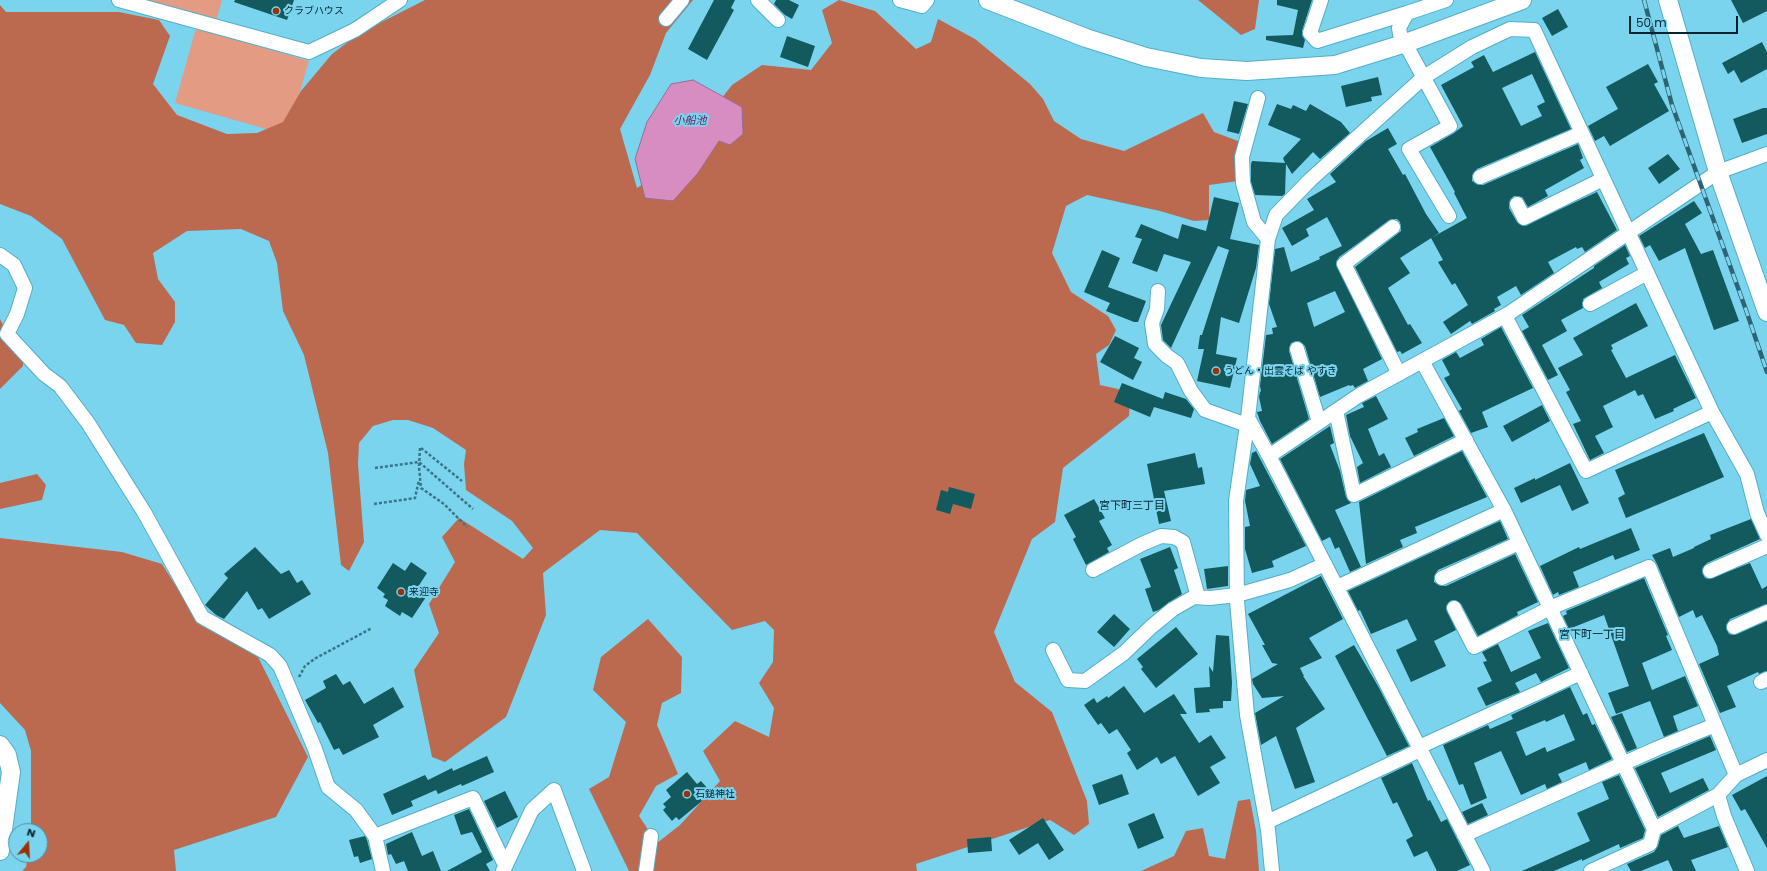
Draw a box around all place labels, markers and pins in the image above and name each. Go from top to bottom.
place label: クラブハウス [284,5,344,17]
marker: クラブハウス [271,6,281,16]
place label: うどん・出雲そば やすき [1224,365,1337,377]
marker: うどん・出雲そば やすき [1211,366,1221,376]
place label: 来迎寺 [409,586,439,598]
marker: 来迎寺 [396,587,406,597]
place label: 石鎚神社 [695,788,735,800]
marker: 石鎚神社 [682,789,692,799]

